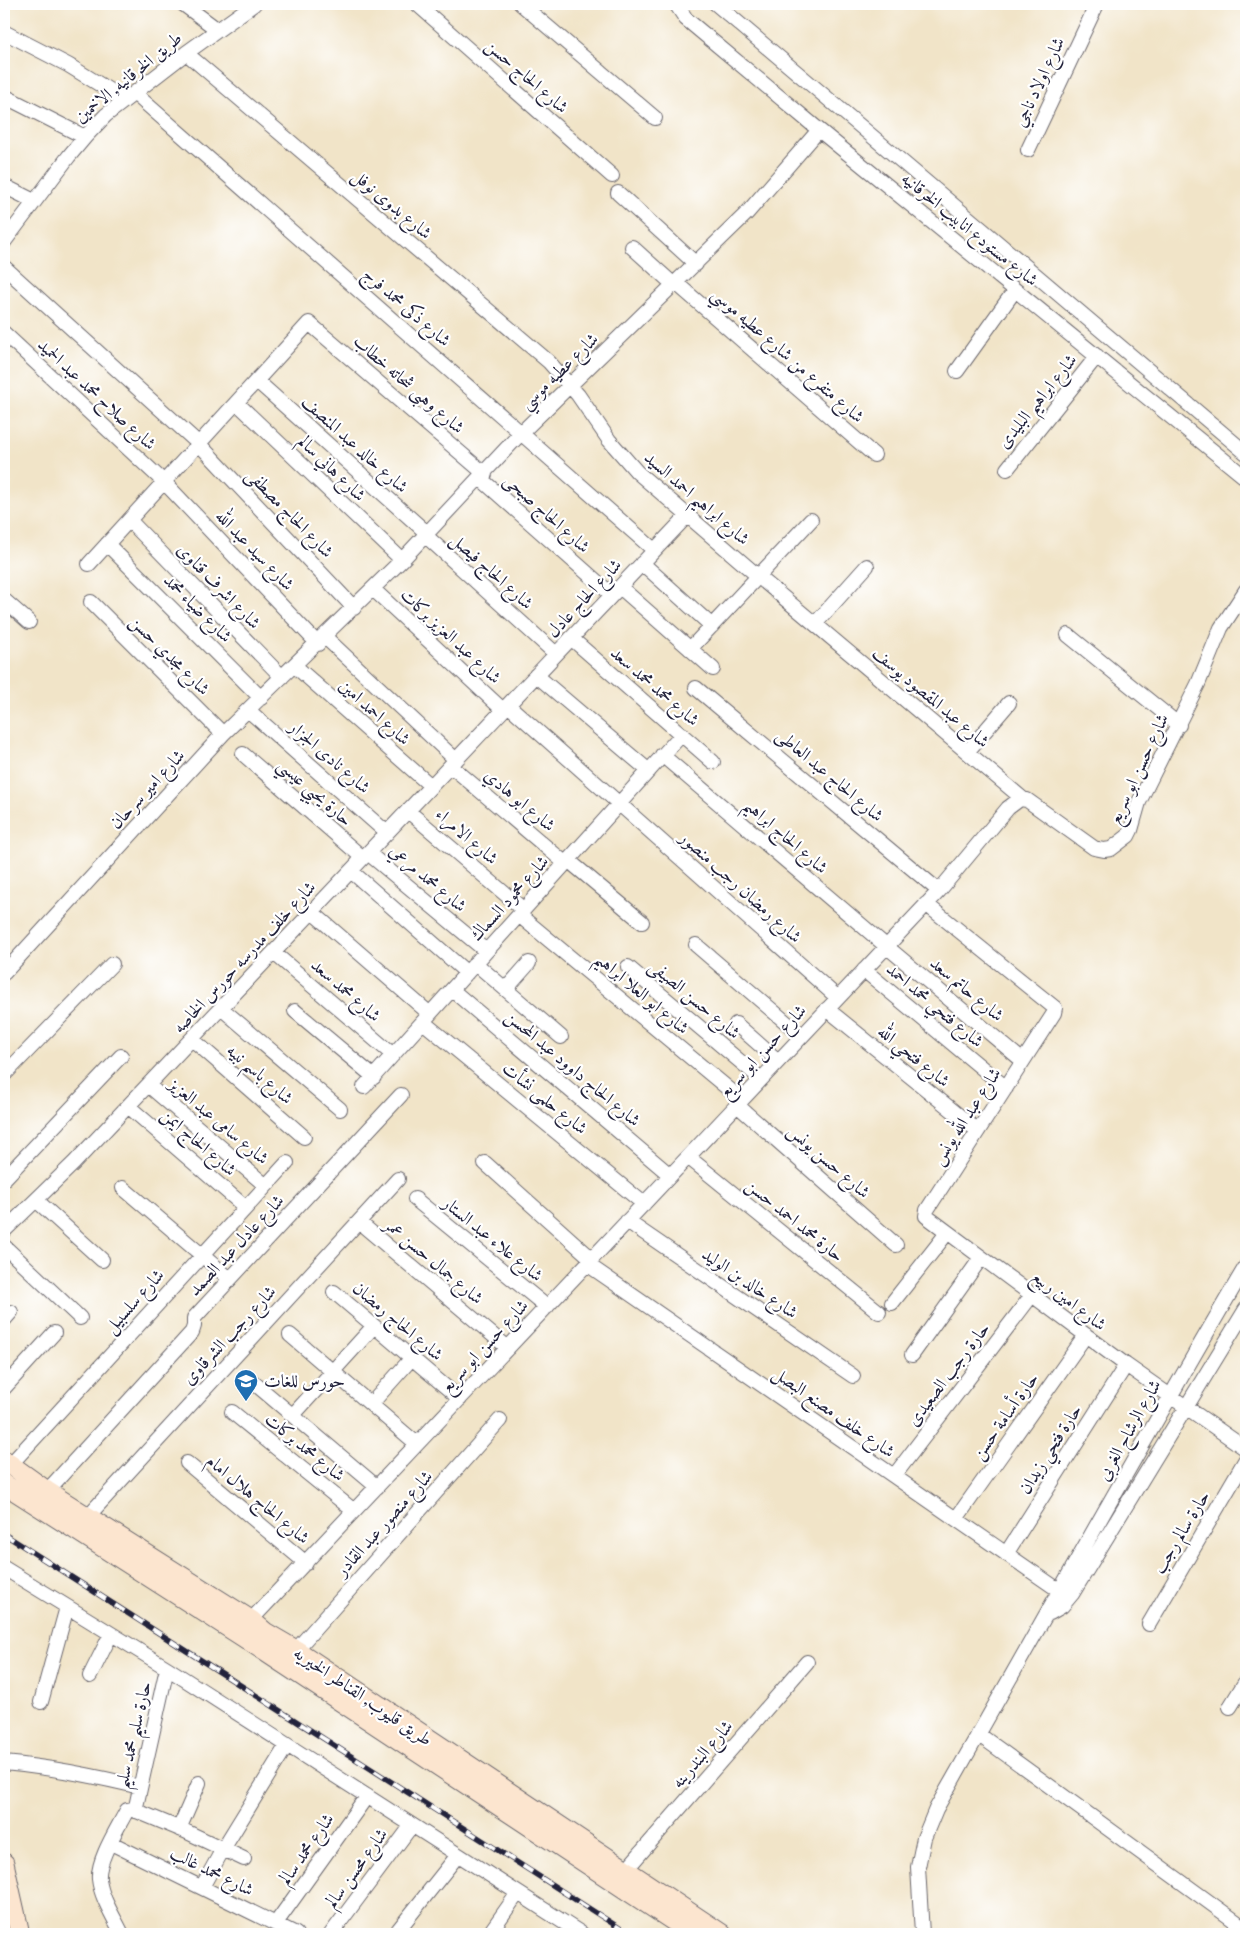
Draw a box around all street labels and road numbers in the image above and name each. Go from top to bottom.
street label: طريق الخرقانيه, الاخمين [70,27,187,128]
street label: شارع الحاج حسن [478,34,573,122]
street label: شارع اولاد ناجي [1009,34,1073,132]
street label: شارع بدوى نوفل [345,164,437,247]
street label: شارع مستودع انابيب الخرقانيه [895,167,1043,294]
street label: شارع ذكى محمد فرج [355,262,456,355]
street label: شارع متفرع من شارع عطيه موسي [703,283,869,432]
street label: شارع عطيه موسي [515,328,607,418]
street label: شارع وهبى شحاته خطاب [346,330,469,441]
street label: شارع صلاح محمد عبد الحميد [30,333,161,458]
street label: شارع ابراهيم البليدى [992,349,1087,457]
street label: شارع خالد عبد المنصف [294,390,413,501]
street label: شارع هاني سالم [290,430,371,510]
street label: شارع ابراهيم احمد السيد [635,446,754,555]
street label: شارع الحاج مصطفى [238,464,338,566]
street label: شارع الحاج صبحى [496,469,595,561]
street label: شارع سيد عبد الله [208,503,301,598]
street label: شارع الحاج فيصل [443,528,538,618]
street label: شارع اشرف قناوى [170,538,266,636]
street label: شارع الحاج عادل [542,554,630,645]
street label: شارع ضياء محمد [156,569,237,650]
street label: شارع عبد العزيز بركات [393,584,506,691]
street label: شارع مجدي حسن [122,610,215,703]
street label: شارع محمد محمد سعد [603,641,704,734]
street label: شارع عبد المقصود يوسف [865,642,994,755]
street label: شارع احمد امين [332,674,415,753]
street label: شارع حسن ابو سريع [1103,710,1178,830]
street label: شارع نادى الجزار [281,714,375,801]
street label: شارع الحاج عبد العاطى [769,724,888,830]
street label: شارع امير سرحان [105,745,192,836]
street label: حارة يحيي عيسي [269,753,357,835]
street label: شارع ابو هادي [477,764,560,839]
street label: شارع الحاج ابراهيم [735,793,833,884]
street label: شارع الامراء [429,803,503,872]
street label: شارع رمضان رجب منصور [671,825,807,951]
street label: شارع محمد مرعي [382,839,471,920]
street label: شارع محمود السماك [465,851,556,948]
street label: شارع خلف مدرسه حورس الخاصه [168,876,323,1040]
street label: شارع ابو العلا ابراهيم [586,947,694,1044]
street label: شارع حاتم سعد [922,952,1008,1030]
street label: شارع محمد سعد [304,954,386,1029]
street label: شارع حسن الصيفى [642,954,745,1047]
street label: شارع فتحي محمد احمد [878,958,988,1057]
street label: شارع حسن ابو سريع [713,1000,814,1106]
street label: شارع الحاج داوود عبد المحسن [498,1005,645,1135]
street label: شارع فتحي الله [869,1018,957,1097]
street label: شارع باسم نبيه [218,1039,298,1114]
street label: شارع حلمى نشأت [495,1055,593,1142]
street label: شارع عبد الله يونس [924,1061,1009,1171]
street label: شارع سامى عبد العزيز [160,1072,273,1172]
street label: شارع الحاج ايمن [153,1103,241,1185]
street label: شارع حسن يونس [780,1119,875,1206]
street label: حارة محمد احمد حسن [741,1174,849,1267]
street label: شارع عادل عبد الصمد [183,1190,292,1303]
street label: شارع علاء عبد الستار [434,1190,548,1289]
street label: شارع جمال حسن عمر [376,1212,488,1312]
street label: شارع خالد بن الوليد [695,1243,802,1327]
street label: شارع سلسبيل [99,1264,172,1341]
street label: شارع امين ربيع [1024,1265,1111,1339]
street label: شارع الحاج رمضان [345,1277,448,1369]
street label: شارع رجب الشرقاوى [177,1281,284,1392]
street label: شارع حسن ابو سريع [435,1295,536,1401]
street label: حارة رجب الصعيدى [902,1318,995,1431]
street label: شارع خلف مصنع البصل [766,1362,899,1466]
street label: حارة أسامة حسن [965,1367,1044,1465]
street label: شارع الرشاح الغربى [1092,1375,1170,1487]
street label: حارة فتحي زيدان [1014,1400,1091,1501]
street label: شارع محمد بركات [258,1408,350,1489]
street label: شارع الحاج هلال امام [199,1449,314,1552]
street label: شارع منصور عبد القادر [329,1466,440,1585]
street label: حارة سالم رجب [1148,1486,1219,1580]
street label: طريق قليوب, القناطر الخيريه [289,1641,436,1751]
street label: حارة سليم محمد سليم [110,1679,163,1792]
street label: شارع البندرينه [666,1715,741,1795]
street label: شارع محمد سالم [273,1809,343,1892]
street label: شارع محسن سالم [320,1824,396,1915]
street label: شارع محمد غالب [165,1841,257,1904]

